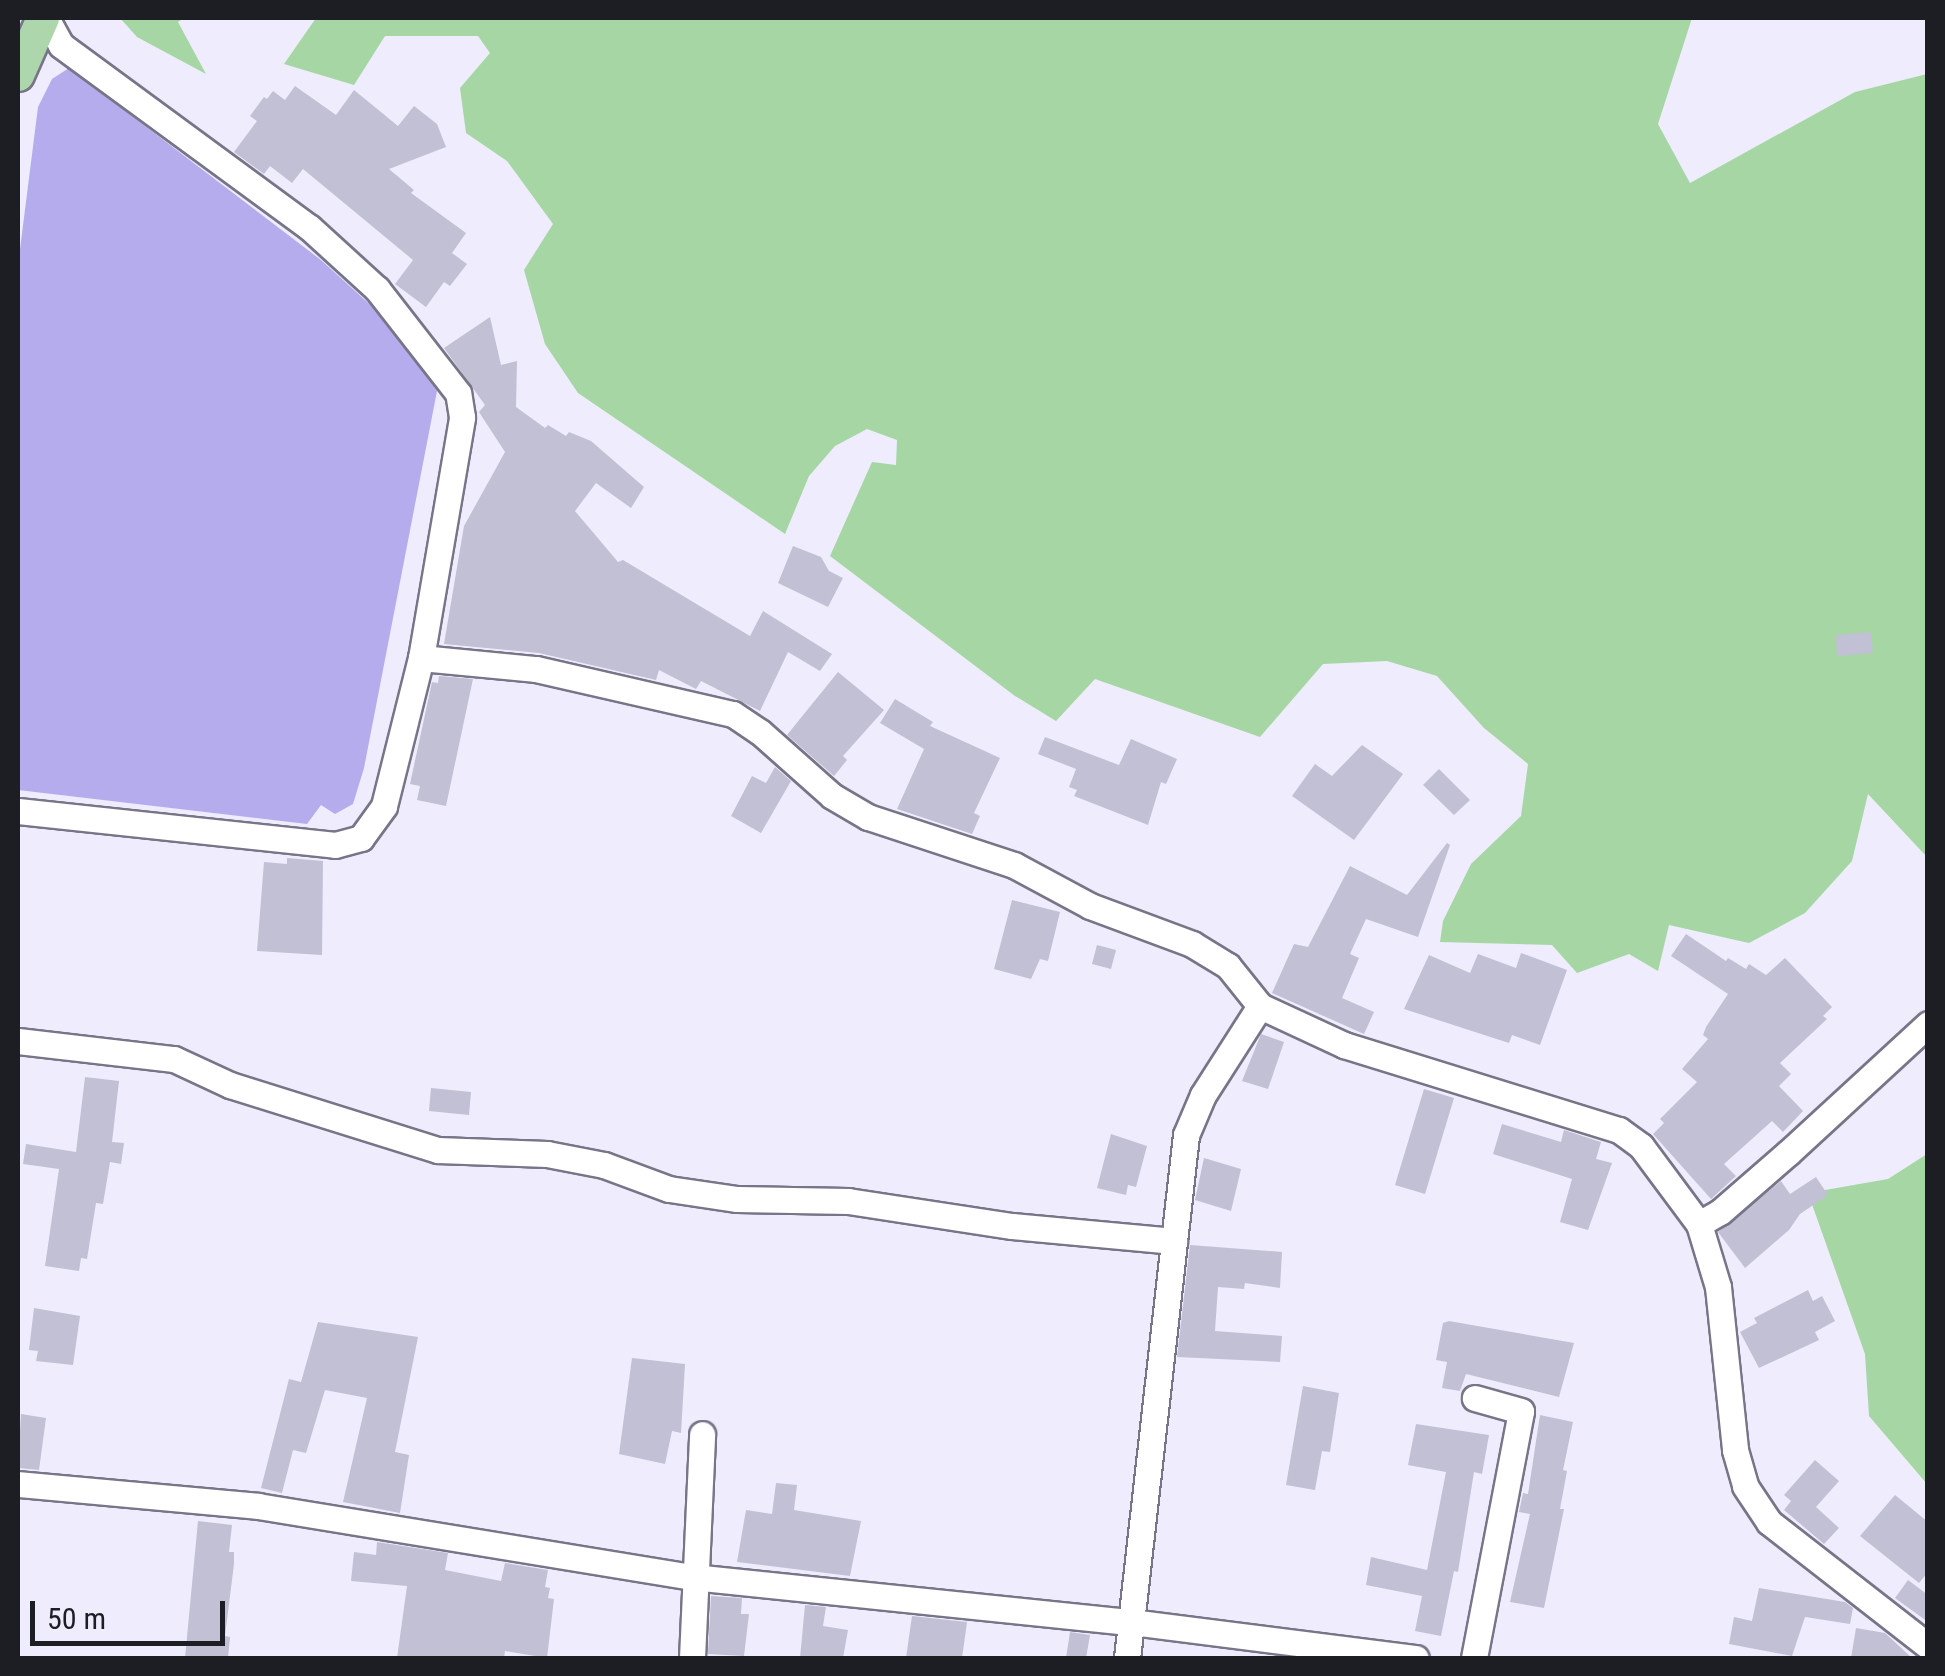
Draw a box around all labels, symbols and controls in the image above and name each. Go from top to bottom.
scale bar [35,1581,230,1643]
text: 50 m [47,1601,106,1636]

